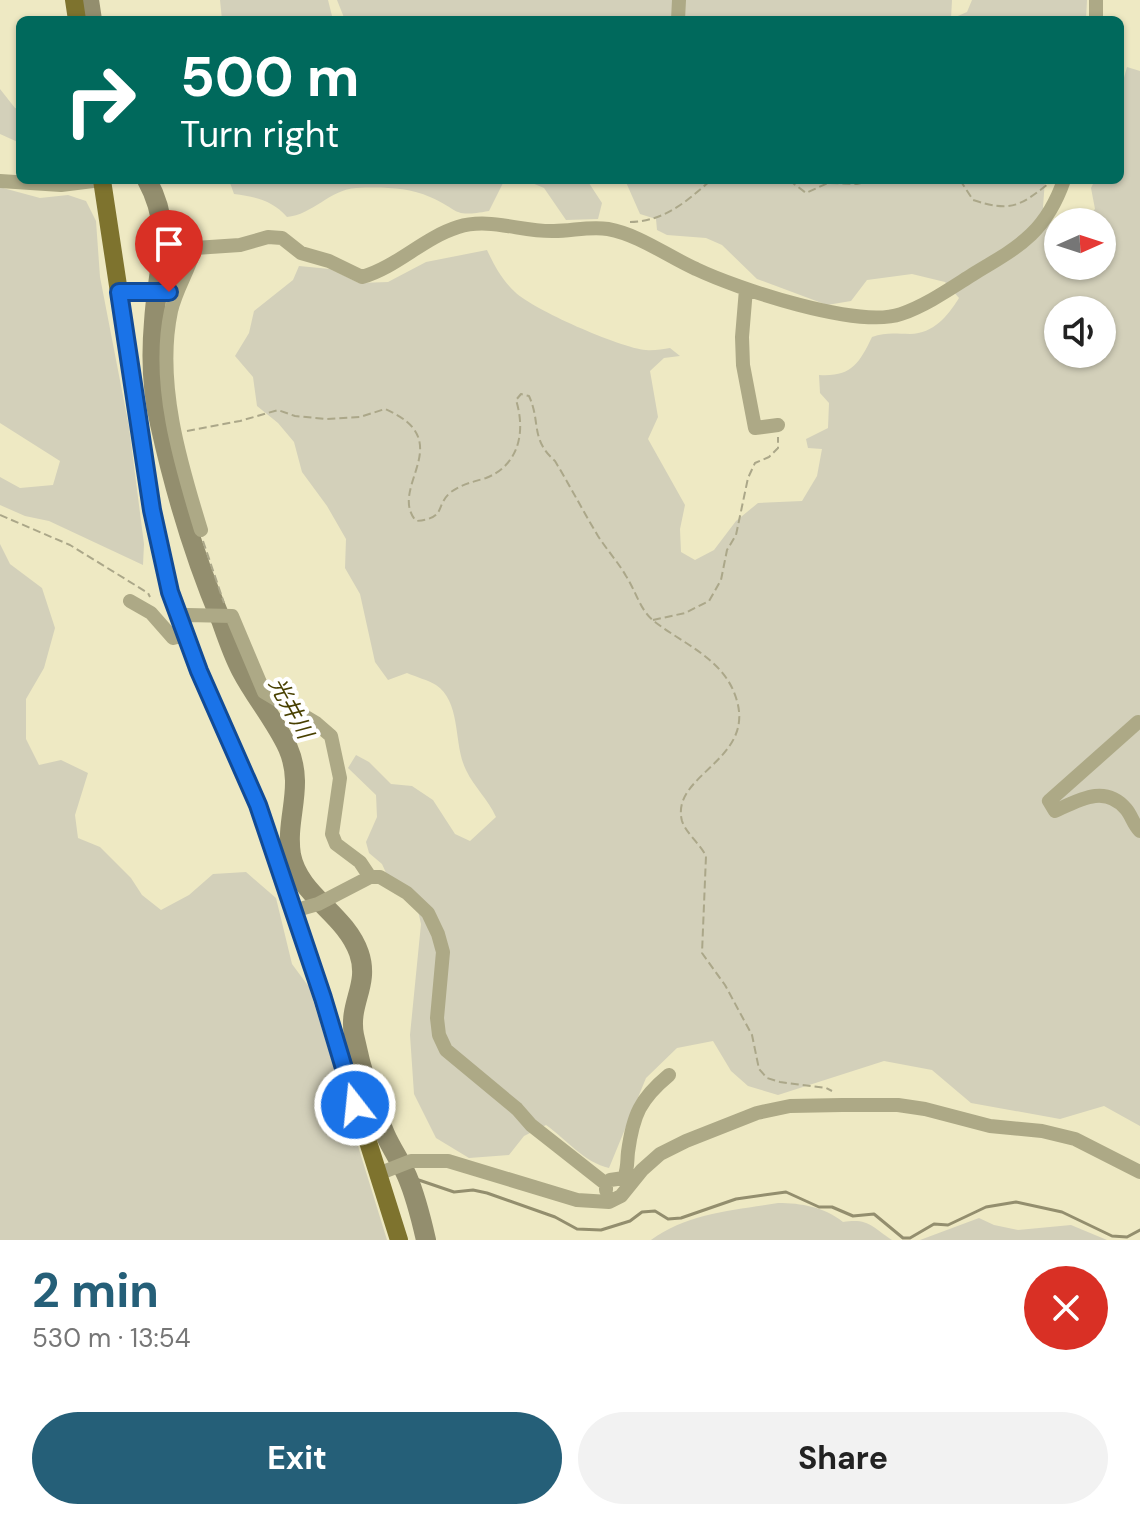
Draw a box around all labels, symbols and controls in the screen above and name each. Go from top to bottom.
text: 500 m [180,40,360,113]
icon: right [48,48,152,152]
text: Turn right [180,111,339,158]
north arrow [1044,208,1116,280]
map controls [1044,208,1116,368]
pin [135,210,203,292]
icon: arrive [147,222,191,266]
button: sound [1044,296,1116,368]
water label: 光井川 [262,672,321,746]
position arrow [313,1063,397,1147]
text: 2 min [32,1259,159,1322]
button: close [1024,1266,1108,1350]
text: 530 m · 13:54 [32,1321,190,1355]
button: Exit [32,1412,562,1504]
button: Share [578,1412,1108,1504]

